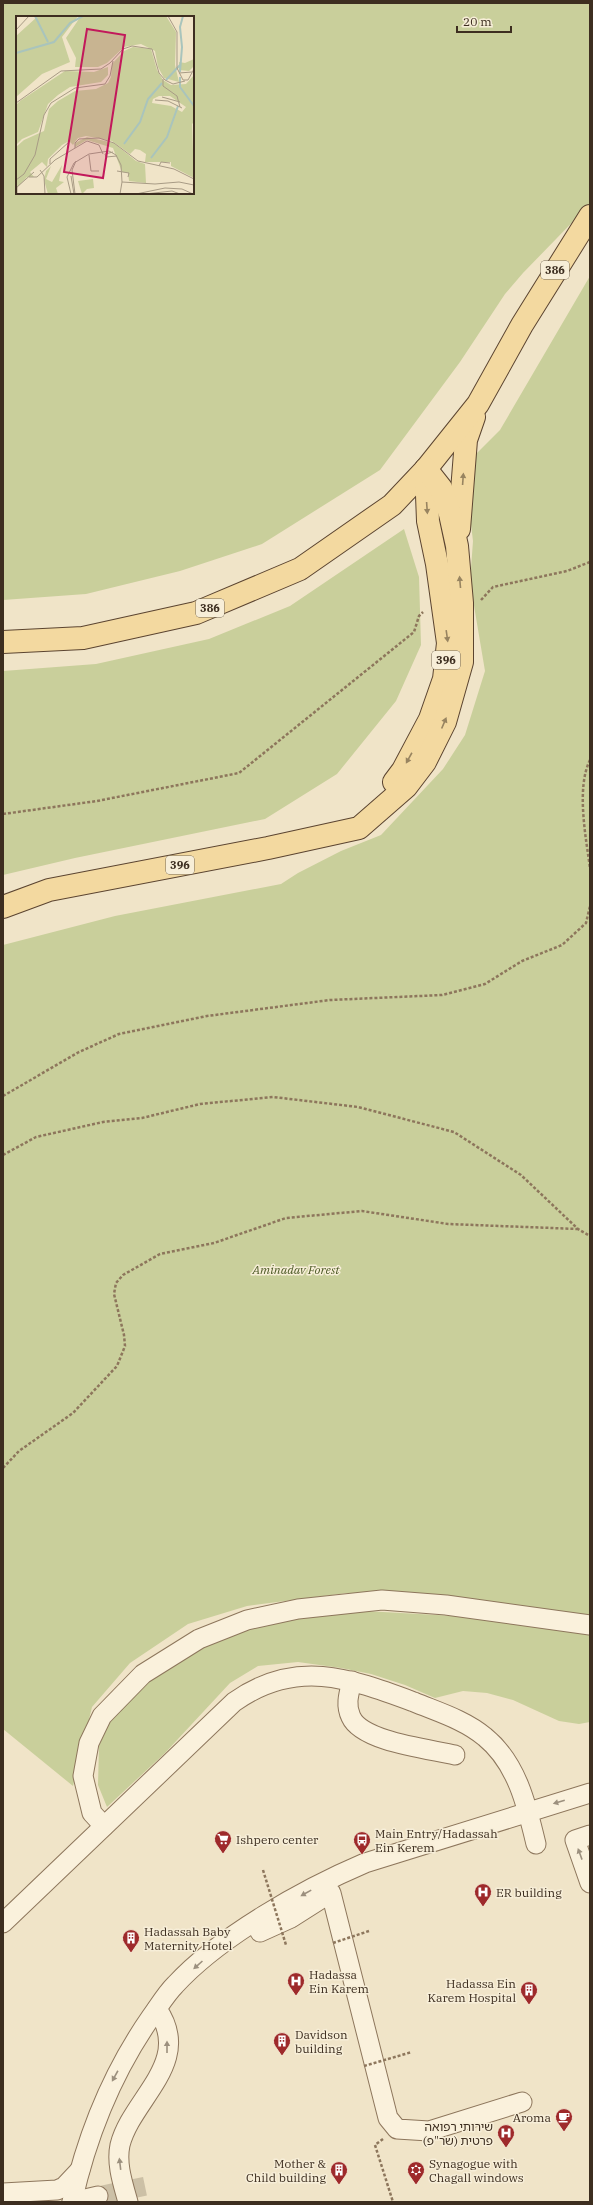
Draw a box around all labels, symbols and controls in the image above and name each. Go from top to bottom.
scale bar [457,8,511,34]
text: 20 m [463,14,492,29]
inset map [16,16,194,194]
road number: 386 [541,261,569,279]
one-way arrow [460,473,467,485]
one-way arrow [424,502,431,514]
one-way arrow [456,576,463,588]
road number: 386 [196,599,224,617]
one-way arrow [444,630,450,642]
road number: 396 [432,651,460,669]
one-way arrow [441,718,447,729]
one-way arrow [405,752,412,764]
road number: 396 [166,856,194,874]
park label: Aminadav Forest [251,1262,340,1277]
one-way arrow [552,1799,564,1805]
place label: Main Entry/Hadassah Ein Kerem [375,1826,498,1855]
supermarket icon: Ishpero center [213,1829,233,1854]
bus stop icon: Main Entry/Hadassah Ein Kerem [352,1830,372,1855]
place label: Ishpero center [236,1832,319,1847]
one-way arrow [576,1848,582,1860]
hospital icon: ER building [473,1882,493,1907]
place label: ER building [496,1885,562,1900]
one-way arrow [300,1890,312,1897]
place label: Hadassah Baby Maternity Hotel [144,1924,233,1953]
building icon: Hadassah Baby Maternity Hotel [121,1928,141,1953]
one-way arrow [192,1960,203,1969]
place label: Hadassa Ein Karem [309,1967,370,1996]
hospital icon: Hadassa Ein Karem [286,1971,306,1996]
place label: Hadassa Ein Karem Hospital [428,1976,516,2005]
building icon: Hadassa Ein Karem Hospital [519,1980,539,2005]
place label: Davidson building [295,2027,348,2056]
building icon: Davidson building [272,2031,292,2056]
one-way arrow [164,2040,170,2053]
one-way arrow [111,2070,118,2082]
cafe icon: Aroma [554,2107,574,2132]
place label: Aroma [513,2110,551,2125]
place label: שירותי רפואה פרטית (שר"פ) [423,2119,493,2148]
hospital icon: שירותי רפואה פרטית (שר"פ) [496,2123,516,2148]
place label: Mother & Child building [246,2156,326,2185]
place label: Synagogue with Chagall windows [429,2156,524,2185]
one-way arrow [117,2158,123,2170]
building icon: Mother & Child building [329,2160,349,2185]
synagogue icon: Synagogue with Chagall windows [406,2160,426,2185]

